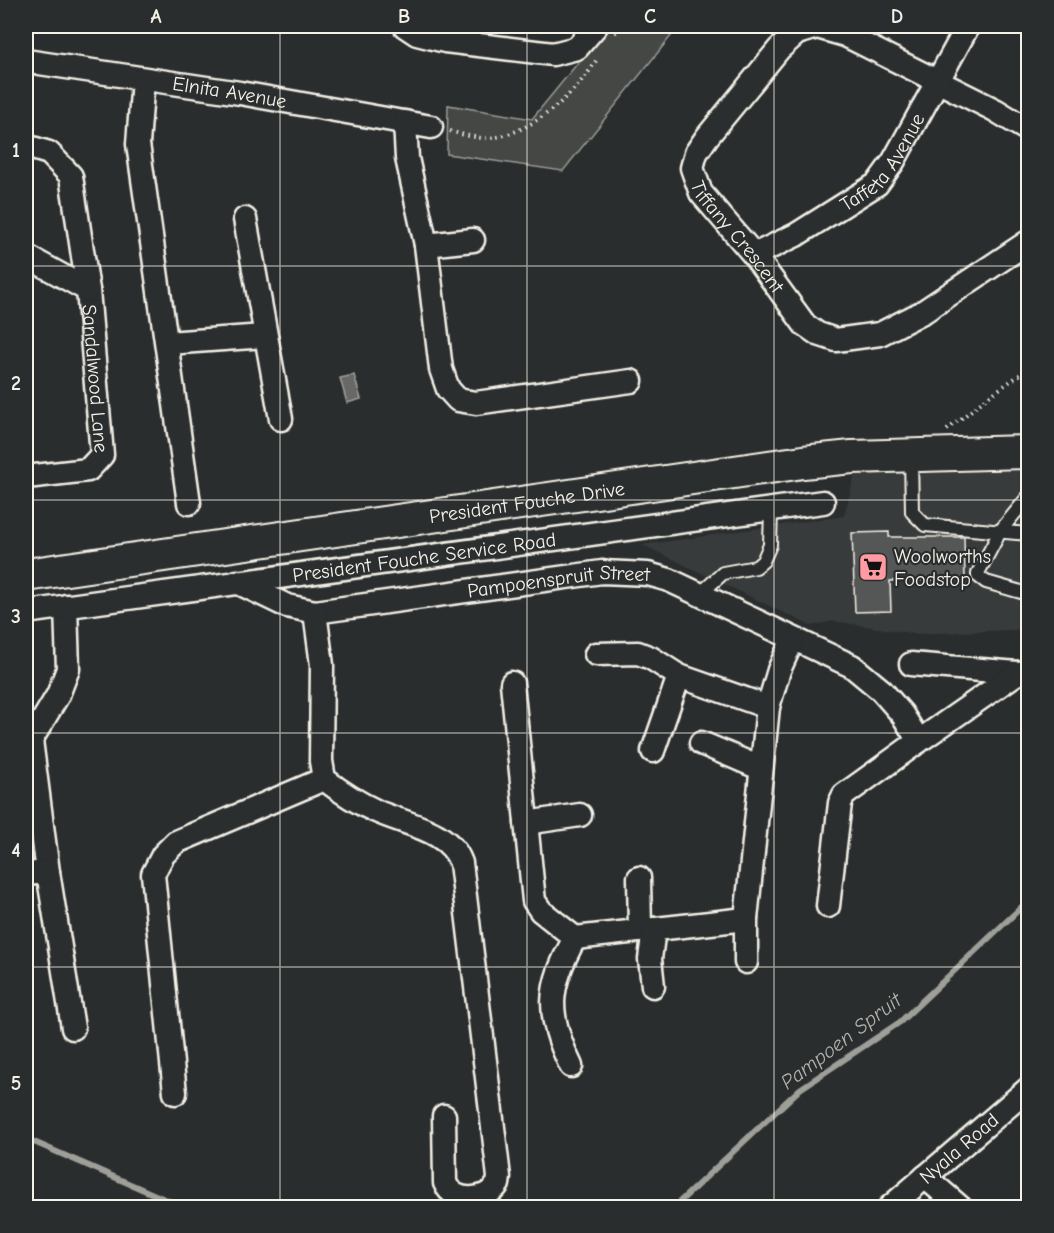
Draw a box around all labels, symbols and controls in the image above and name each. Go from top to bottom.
text: A [150,5,162,28]
text: B [398,5,410,28]
text: C [644,5,656,28]
text: D [891,5,903,28]
street label: Elnita Avenue [171,72,288,113]
street label: Taffeta Avenue [836,109,929,216]
text: 1 [12,139,20,162]
street label: Tiffany Crescent [686,178,790,298]
street label: Sandalwood Lane [78,303,113,454]
text: 2 [11,372,21,395]
street label: President Fouche Drive [427,477,626,528]
street label: President Fouche Service Road [291,527,557,587]
place label: Woolworths Foodstop [894,545,991,591]
supermarket icon: Woolworths Foodstop [857,551,889,583]
street label: Pampoenspruit Street [466,560,652,602]
text: 3 [11,605,21,628]
text: 4 [11,839,21,862]
water label: Pampoen Spruit [776,987,907,1094]
text: 5 [11,1072,21,1095]
street label: Nyala Road [915,1108,1003,1188]

